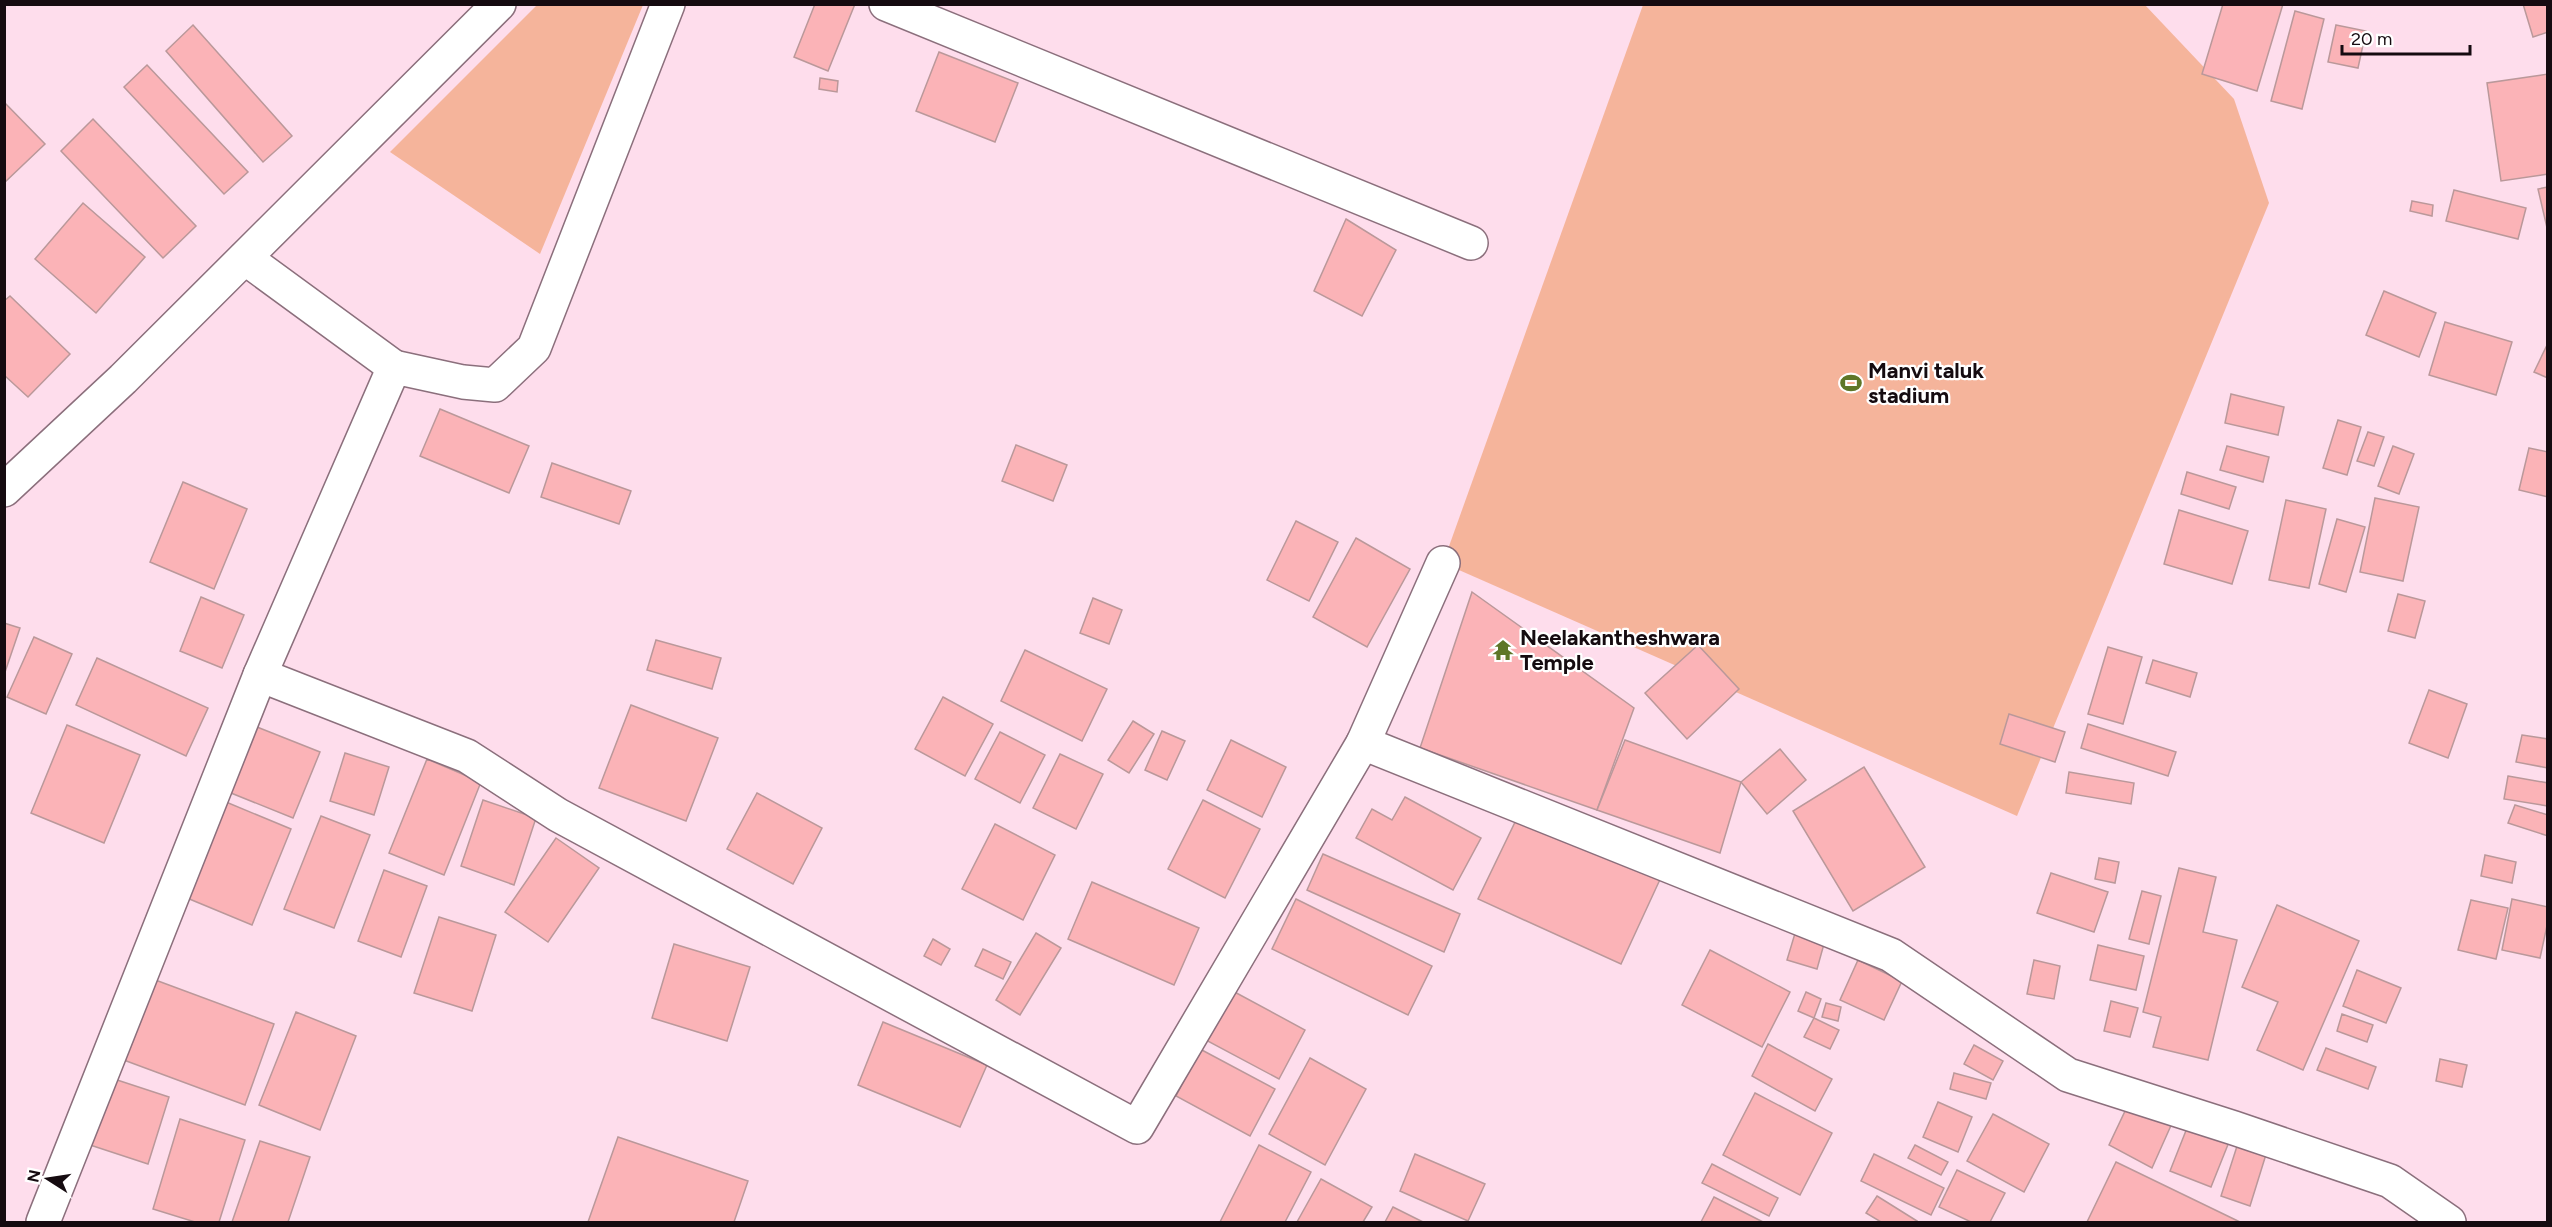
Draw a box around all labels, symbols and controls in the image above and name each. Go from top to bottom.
scale bar [2342,18,2470,56]
text: 20 m [2351,28,2392,50]
place label: Manvi taluk stadium [1868,357,1984,409]
sports icon: Manvi taluk stadium [1839,371,1863,395]
place label: Neelakantheshwara Temple [1520,624,1720,676]
temple icon: Neelakantheshwara Temple [1491,638,1515,662]
north arrow [18,1149,78,1209]
text: N [23,1168,44,1184]

